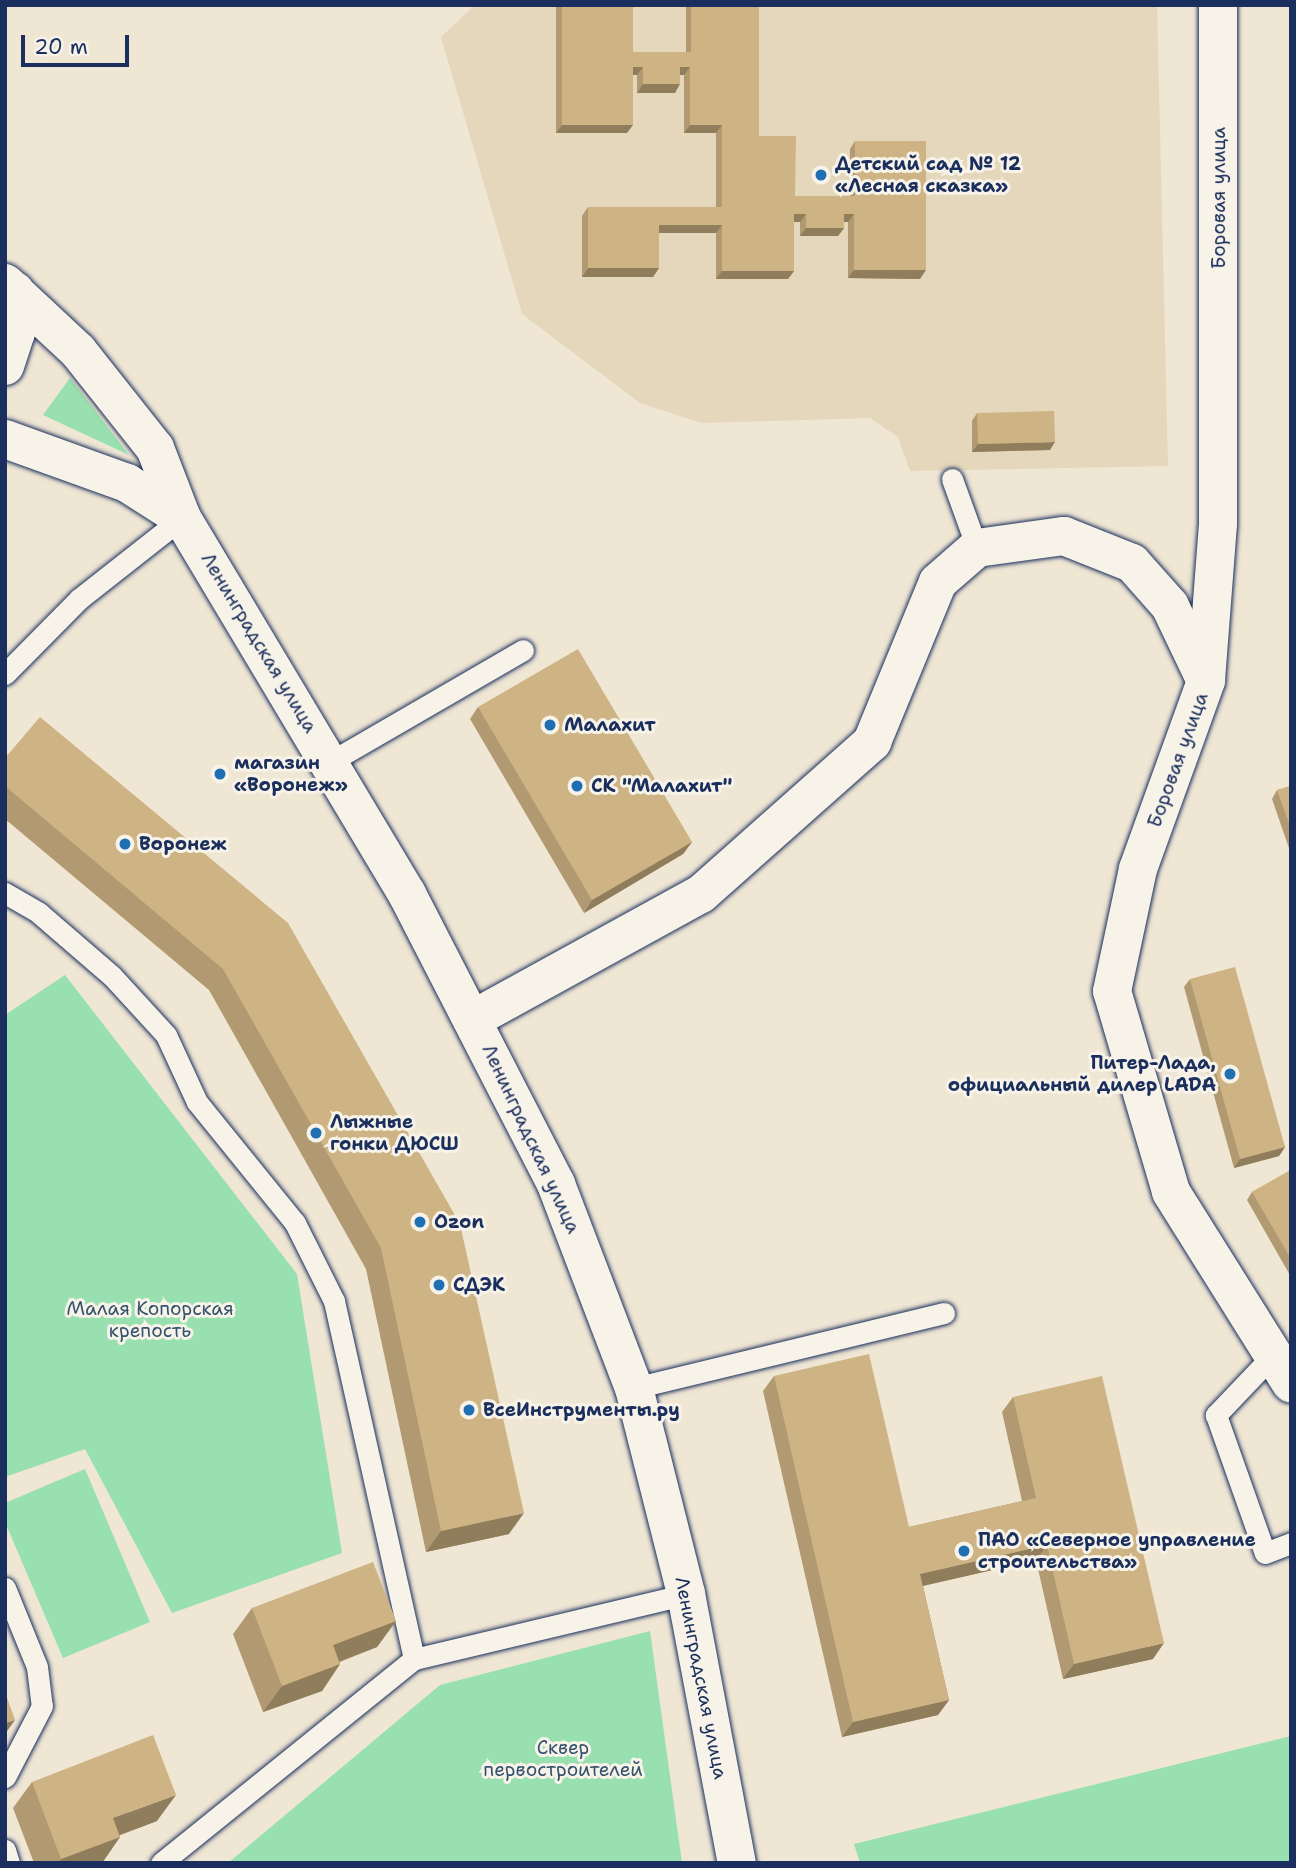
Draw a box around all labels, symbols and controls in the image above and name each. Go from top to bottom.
scale bar [24,21,133,65]
text: 20 m [34,33,88,61]
street label: Боровая улица [1208,127,1230,269]
place label: Детский сад № 12 «Лесная сказка» [835,153,1021,197]
marker: Детский сад № 12 «Лесная сказка» [813,167,829,183]
street label: Ленинградская улица [196,549,322,737]
street label: Боровая улица [1143,689,1213,831]
place label: Малахит [564,714,656,736]
marker: Малахит [542,717,558,733]
place label: магазин «Воронеж» [234,752,348,796]
marker: магазин «Воронеж» [212,766,228,782]
place label: СК "Малахит" [591,775,732,797]
marker: СК "Малахит" [569,778,585,794]
place label: Воронеж [139,833,227,855]
marker: Воронеж [117,836,133,852]
street label: Ленинградская улица [477,1041,585,1237]
place label: Питер-Лада, официальный дилер LADA [948,1052,1216,1096]
marker: Питер-Лада, официальный дилер LADA [1222,1066,1238,1082]
place label: Лыжные гонки ДЮСШ [330,1111,459,1155]
marker: Лыжные гонки ДЮСШ [308,1125,324,1141]
place label: Ozon [434,1211,484,1233]
marker: Ozon [412,1214,428,1230]
place label: СДЭК [453,1274,505,1296]
marker: СДЭК [431,1277,447,1293]
park label: Малая Копорская крепость [66,1298,234,1342]
place label: ВсеИнструменты.ру [483,1399,680,1421]
marker: ВсеИнструменты.ру [461,1402,477,1418]
place label: ПАО «Северное управление строительства» [978,1529,1256,1573]
marker: ПАО «Северное управление строительства» [956,1543,972,1559]
street label: Ленинградская улица [670,1575,732,1781]
park label: Сквер первостроителей [483,1737,643,1781]

